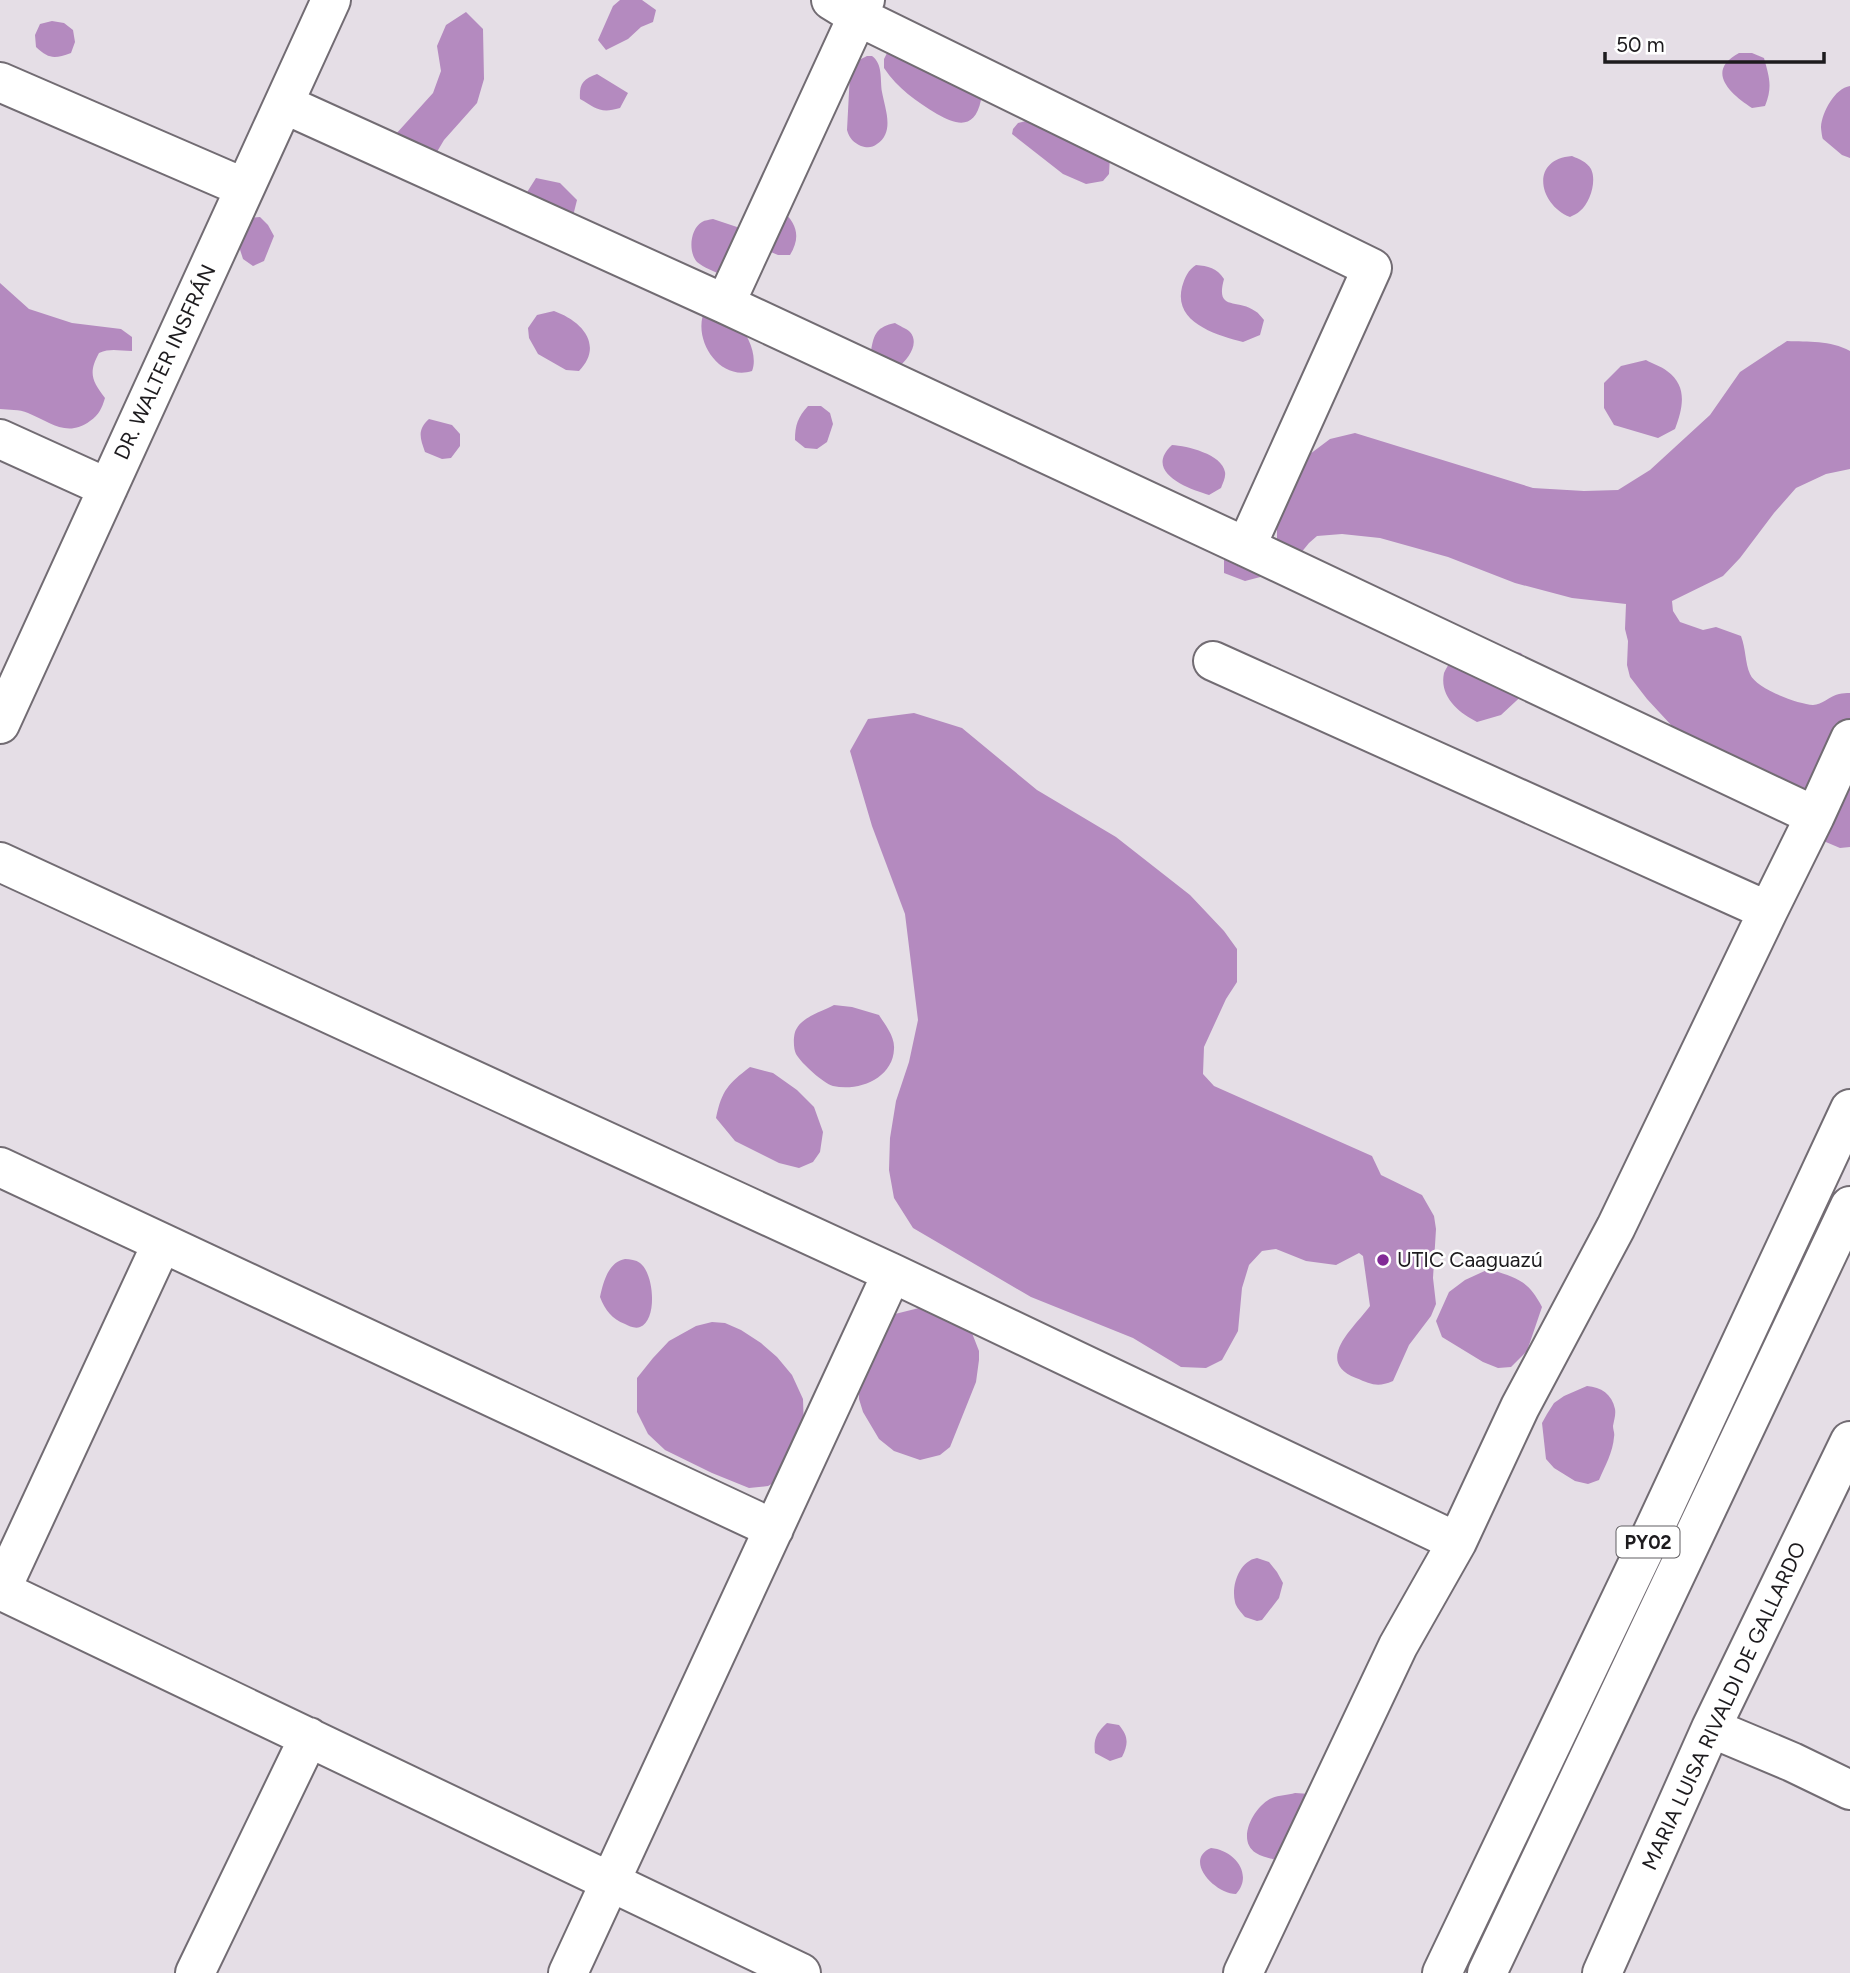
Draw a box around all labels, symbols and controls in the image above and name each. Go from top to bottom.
scale bar [1605,21,1824,65]
text: 50 m [1616,32,1665,57]
street label: DR. WALTER INSFRÁN [108,260,221,463]
place label: UTIC Caaguazú [1397,1247,1543,1272]
marker: UTIC Caaguazú [1375,1252,1391,1268]
road number: PY02 [1616,1526,1680,1558]
street label: MARIA LUISA RIVALDI DE GALLARDO [1636,1538,1811,1874]

